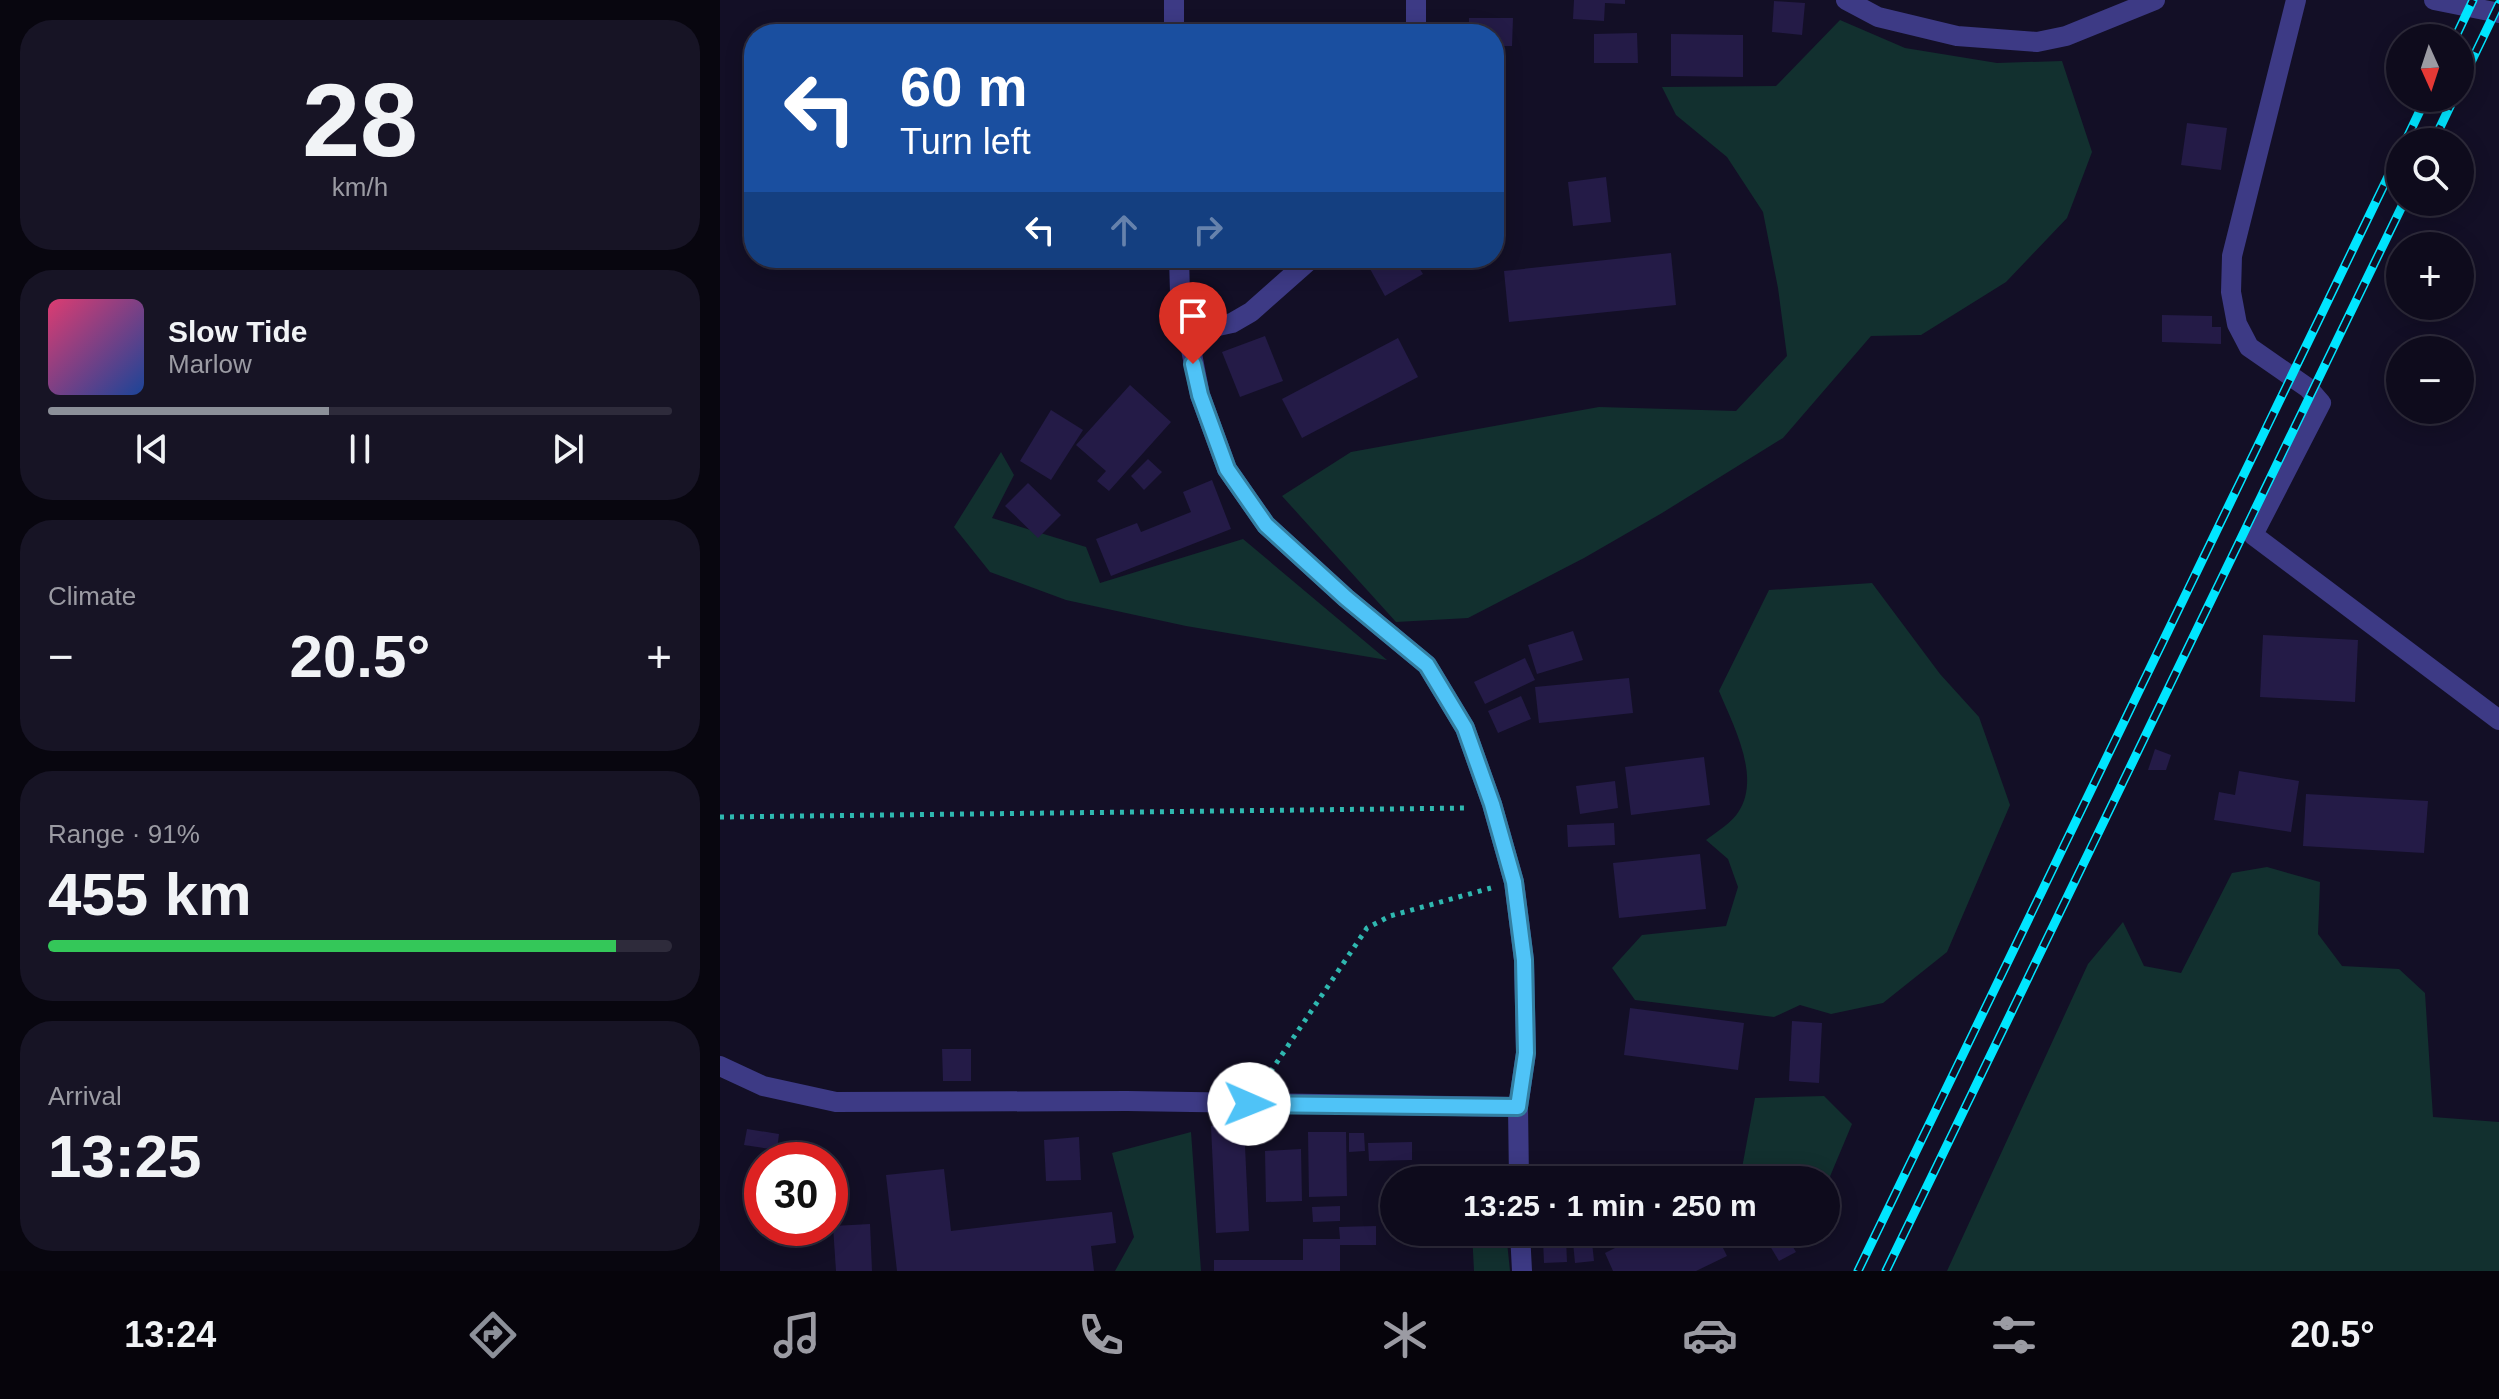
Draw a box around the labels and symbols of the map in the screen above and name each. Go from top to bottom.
north arrow [2386,24,2474,112]
pin [1159,282,1227,364]
position arrow [1207,1062,1291,1146]
speed limit sign: 30 [744,1142,848,1246]

